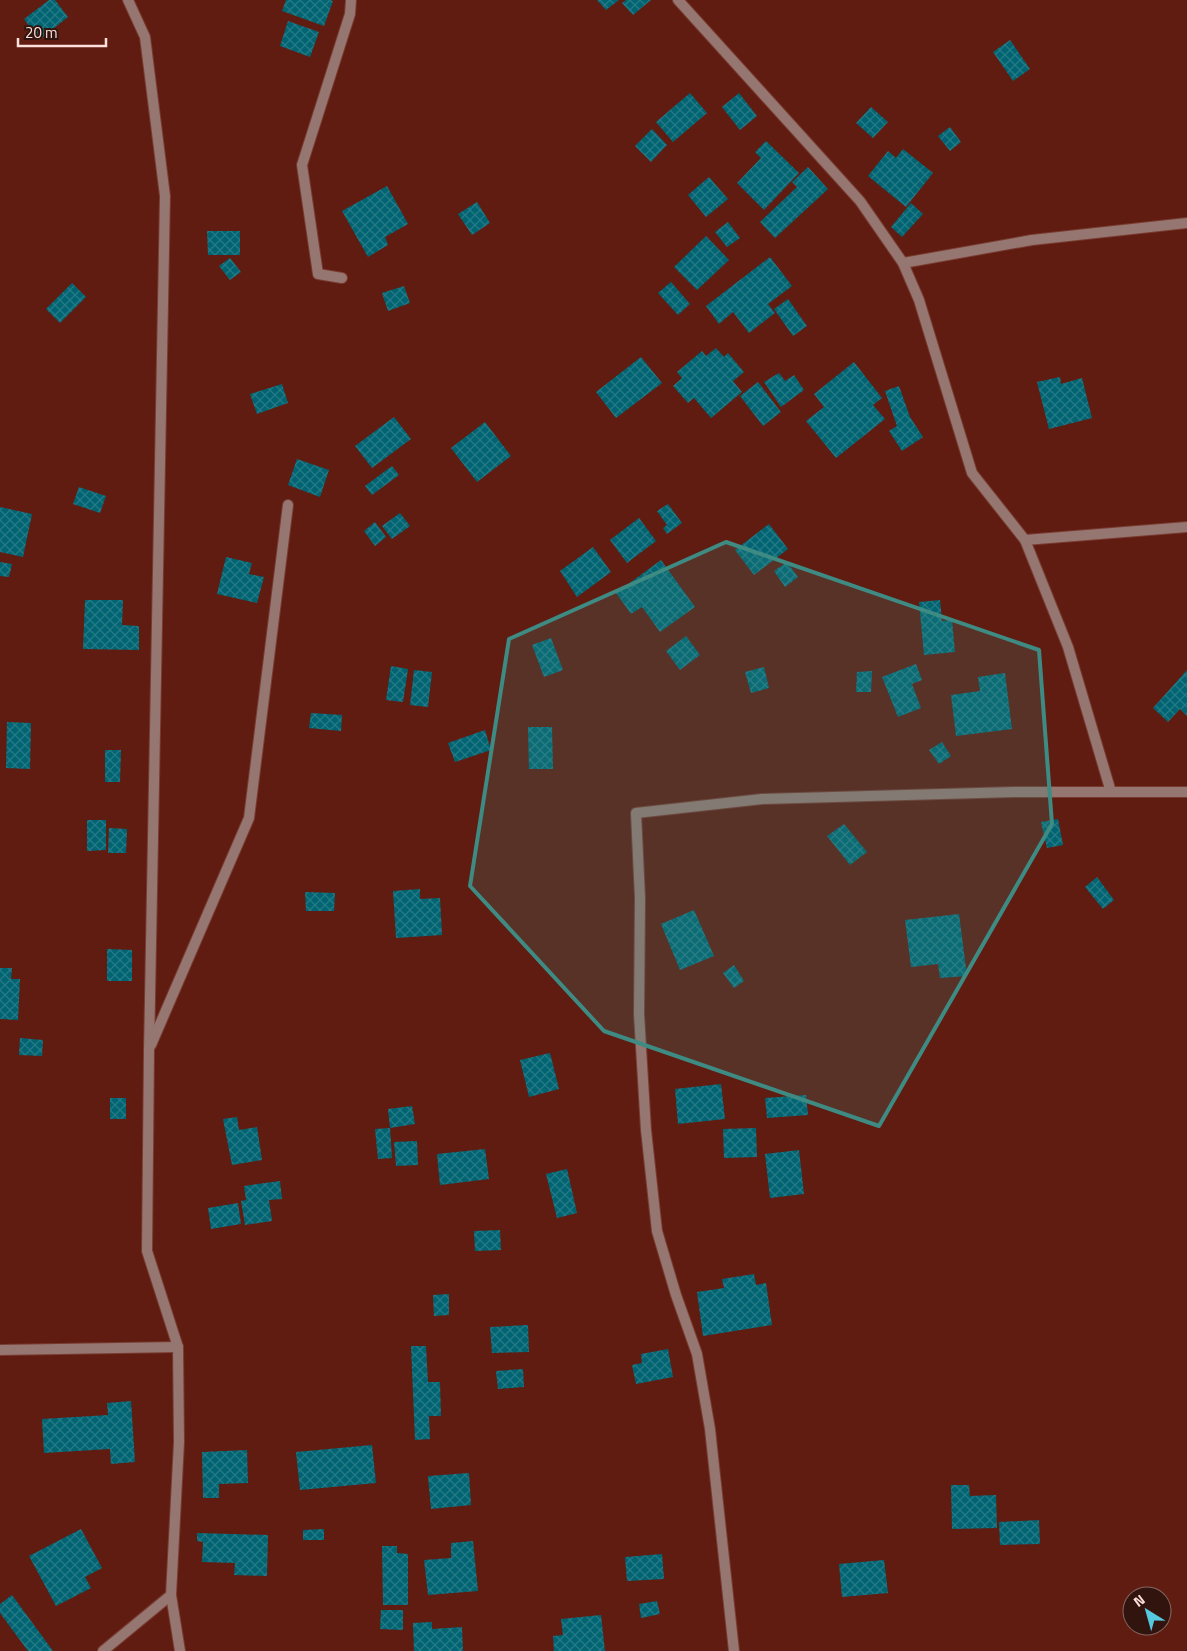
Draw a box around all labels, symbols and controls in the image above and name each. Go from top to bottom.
scale bar [18,15,105,47]
text: 20 m [25,21,58,44]
north arrow [1122,1586,1172,1636]
text: N [1129,1589,1149,1612]

